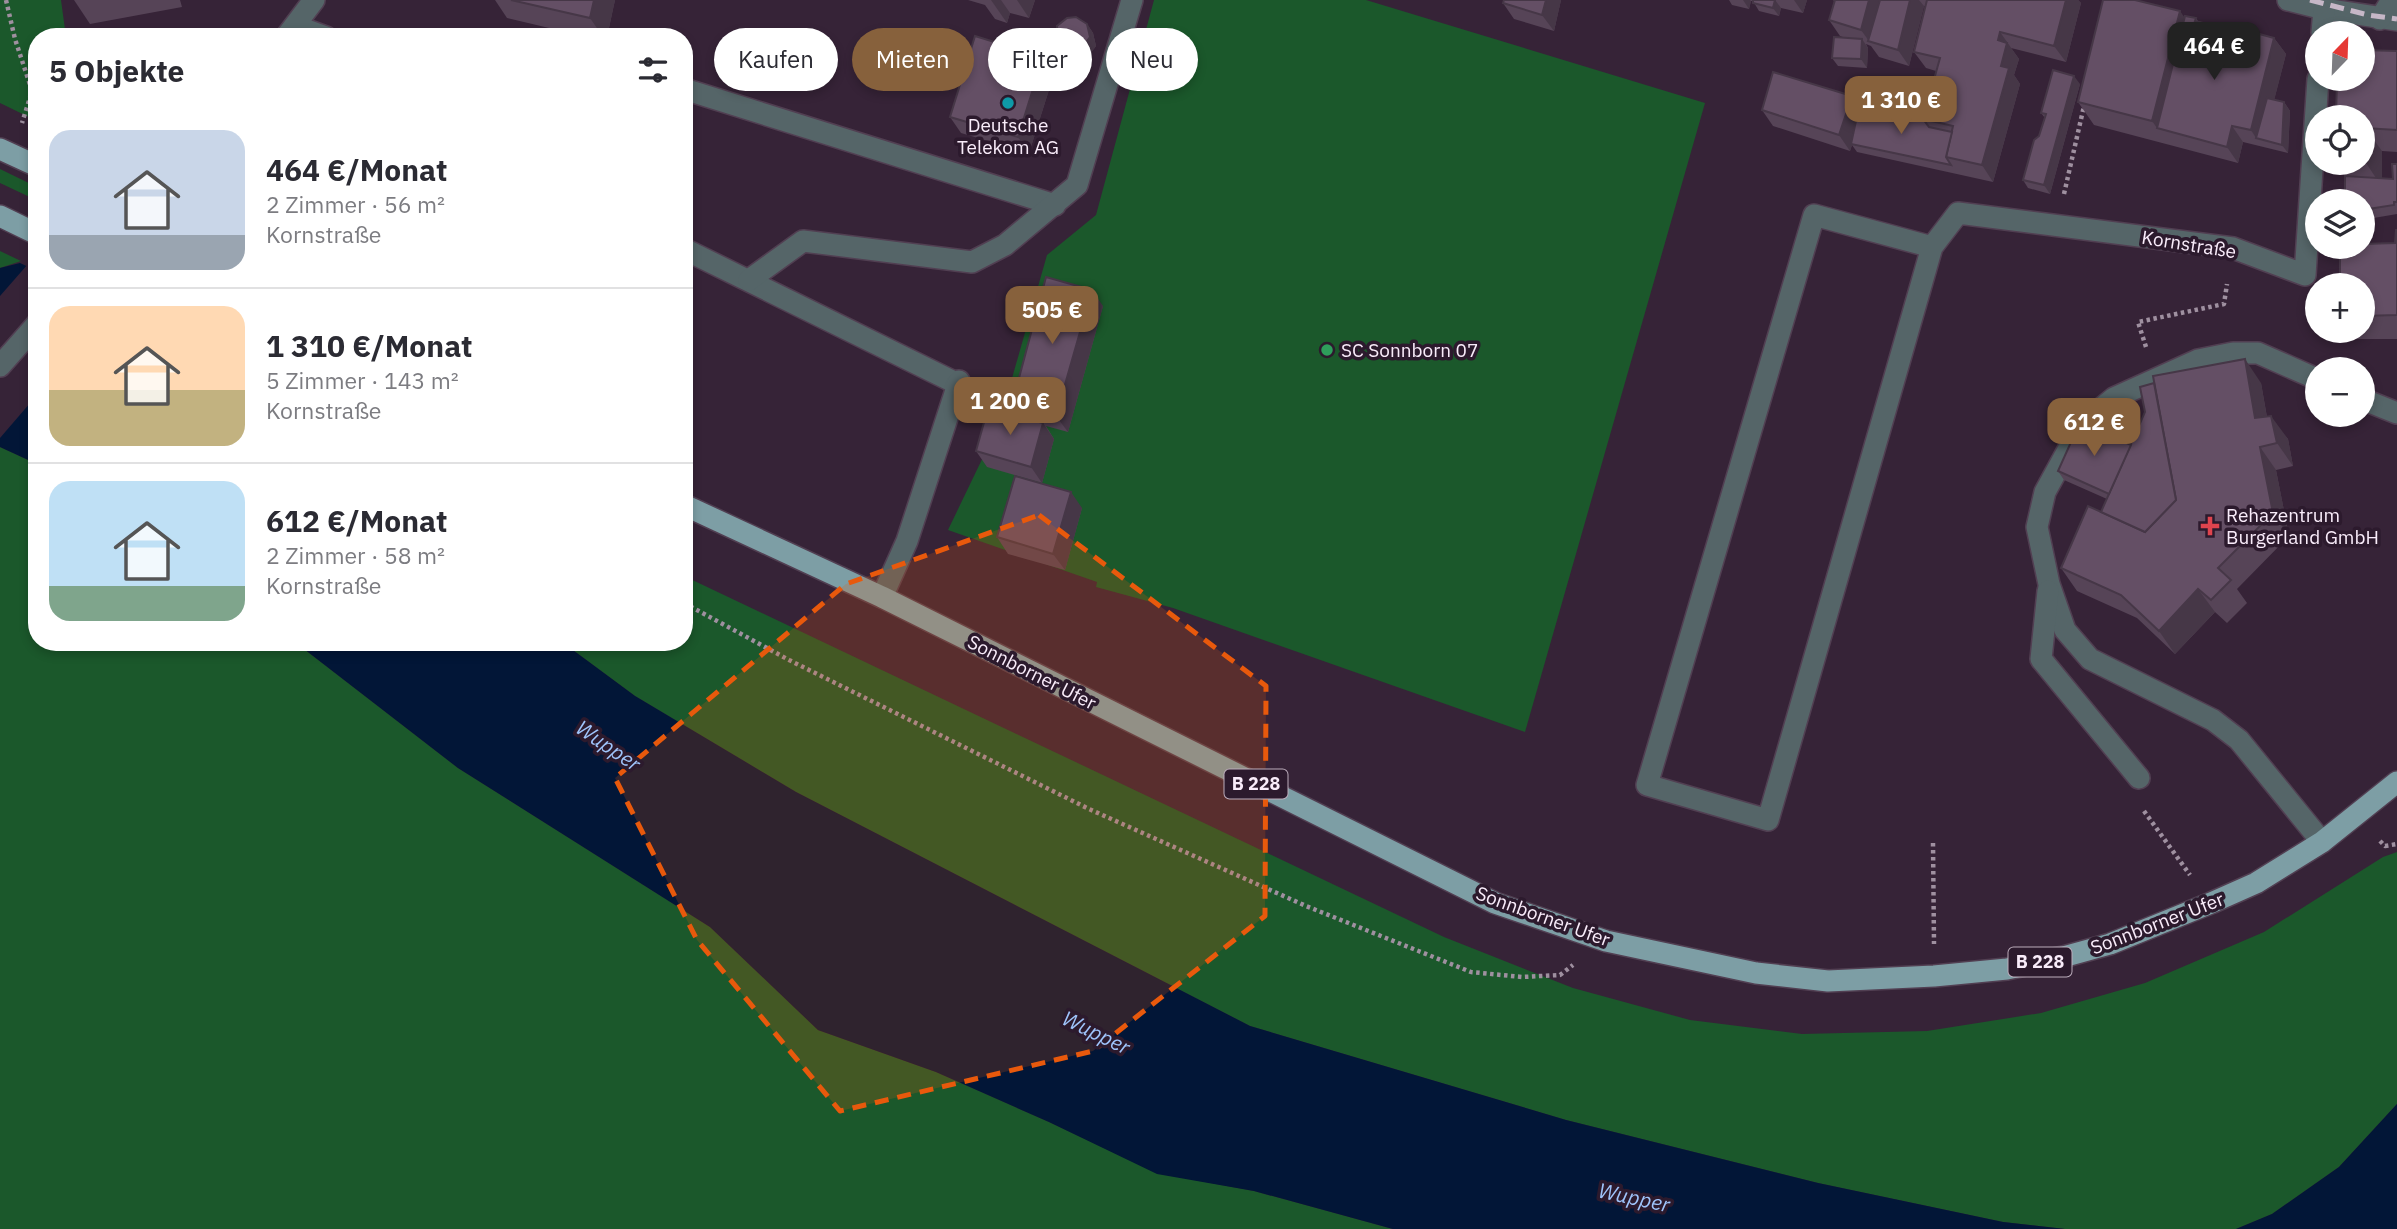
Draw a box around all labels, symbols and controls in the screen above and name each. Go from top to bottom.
north arrow [2305,21,2375,91]
map controls [2305,21,2375,427]
pin: 464 € [2165,22,2263,82]
chip: Kaufen [714,28,838,91]
chip: Mieten [852,28,974,91]
chip: Filter [988,28,1092,91]
chip: Neu [1106,28,1198,91]
text: 464 € [2183,30,2245,60]
text: 5 Objekte [49,51,184,90]
icon: filters [634,51,672,89]
pin: 1 310 € [1836,76,1966,136]
text: 1 310 € [1861,84,1941,114]
marker: Deutsche Telekom AG [1000,95,1016,111]
button: locate [2305,105,2375,175]
place label: Deutsche Telekom AG [957,113,1059,159]
text: 464 €/Monat [266,150,447,189]
icon: home [105,158,189,242]
text: 2 Zimmer · 56 m² [266,189,445,219]
button: layers [2305,189,2375,259]
text: Kornstraße [266,219,381,249]
street label: Kornstraße [2140,225,2238,263]
button: + [2305,273,2375,343]
pin: 505 € [1003,286,1101,346]
text: 505 € [1021,294,1083,324]
text: 1 310 €/Monat [266,326,473,365]
icon: home [105,334,189,418]
place label: SC Sonnborn 07 [1341,338,1478,362]
marker: SC Sonnborn 07 [1319,342,1335,358]
button: − [2305,357,2375,427]
text: 5 Zimmer · 143 m² [266,365,459,395]
pin: 1 200 € [945,378,1075,437]
text: 1 200 € [970,385,1050,415]
text: Kornstraße [266,395,381,425]
pin: 612 € [2045,398,2143,458]
text: 612 € [2063,406,2125,436]
text: 612 €/Monat [266,501,447,540]
place label: Rehazentrum Burgerland GmbH [2226,503,2379,549]
icon: home [105,509,189,593]
marker: Rehazentrum Burgerland GmbH [2200,516,2220,536]
text: 2 Zimmer · 58 m² [266,540,445,570]
text: Kornstraße [266,570,381,600]
street label: Sonnborner Ufer [964,629,1100,715]
water label: Wupper [571,713,647,778]
road number: B 228 [1224,770,1288,798]
street label: Sonnborner Ufer [1473,881,1613,951]
street label: Sonnborner Ufer [2087,887,2227,959]
road number: B 228 [2008,947,2072,976]
water label: Wupper [1058,1004,1136,1061]
water label: Wupper [1596,1176,1674,1219]

